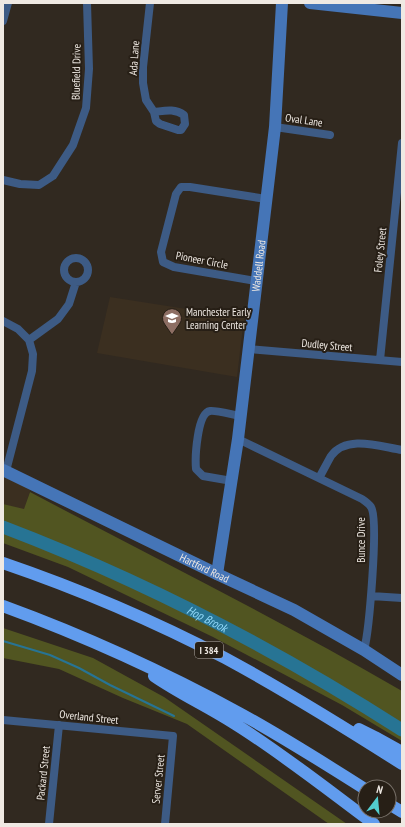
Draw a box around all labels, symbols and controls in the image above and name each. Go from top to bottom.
street label: Ada Lane [126,40,142,76]
street label: Bluefield Drive [69,43,83,100]
street label: Oval Lane [284,110,324,130]
street label: Foley Street [371,227,389,273]
street label: Waddell Road [249,239,269,292]
street label: Pioneer Circle [175,248,230,272]
place label: Manchester Early Learning Center [186,305,252,332]
school or university icon: Manchester Early Learning Center [161,307,183,335]
street label: Dudley Street [301,336,353,354]
street label: Bunce Drive [354,517,368,563]
street label: Hartford Road [178,550,232,586]
water label: Hop Brook [185,602,231,635]
road number: I 384 [195,642,223,658]
street label: Overland Street [59,707,119,727]
street label: Packard Street [33,745,53,801]
street label: Server Street [148,754,168,804]
north arrow [357,779,397,819]
text: N [375,782,385,797]

